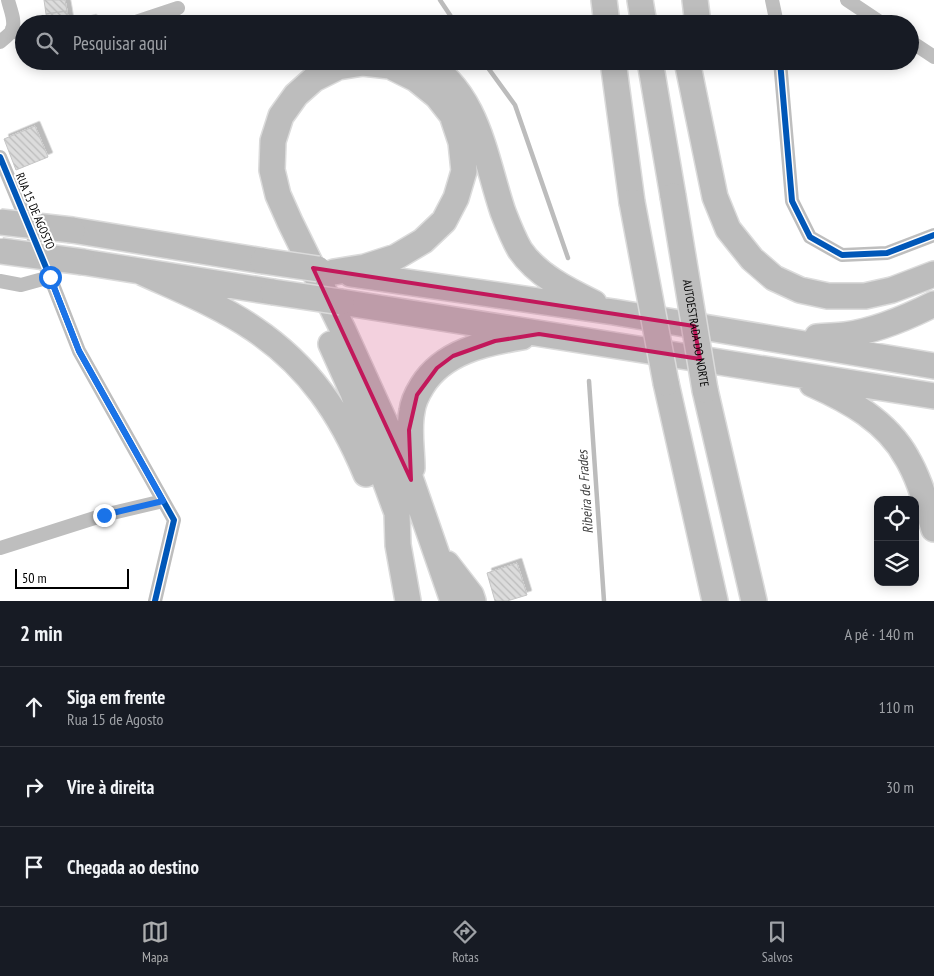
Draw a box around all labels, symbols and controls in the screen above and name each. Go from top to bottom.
search box [15,15,919,70]
icon: search [33,29,61,57]
text: Pesquisar aqui [73,31,167,55]
street label: RUA 15 DE AGOSTO [13,170,58,252]
route start [39,266,62,289]
street label: AUTOESTRADA DO NORTE [680,278,712,388]
water label: Ribeira de Frades [573,448,597,534]
map controls [874,496,919,586]
button: locate [874,496,919,541]
route end [93,504,116,527]
button: layers [874,541,919,586]
scale bar [15,566,129,589]
text: 50 m [22,569,47,587]
text: 2 min [20,620,62,647]
text: A pé · 140 m [844,624,914,644]
text: Siga em frente [67,685,165,709]
icon: ahead [20,693,48,721]
text: 110 m [879,697,914,717]
text: Rua 15 de Agosto [67,709,164,729]
icon: right [20,773,48,801]
text: Vire à direita [67,775,154,799]
text: 30 m [886,777,914,797]
icon: arrive [20,853,48,881]
text: Chegada ao destino [67,855,199,879]
tab: Mapa [141,918,169,966]
tab: Rotas [451,918,479,966]
tab: Salvos [762,918,793,966]

